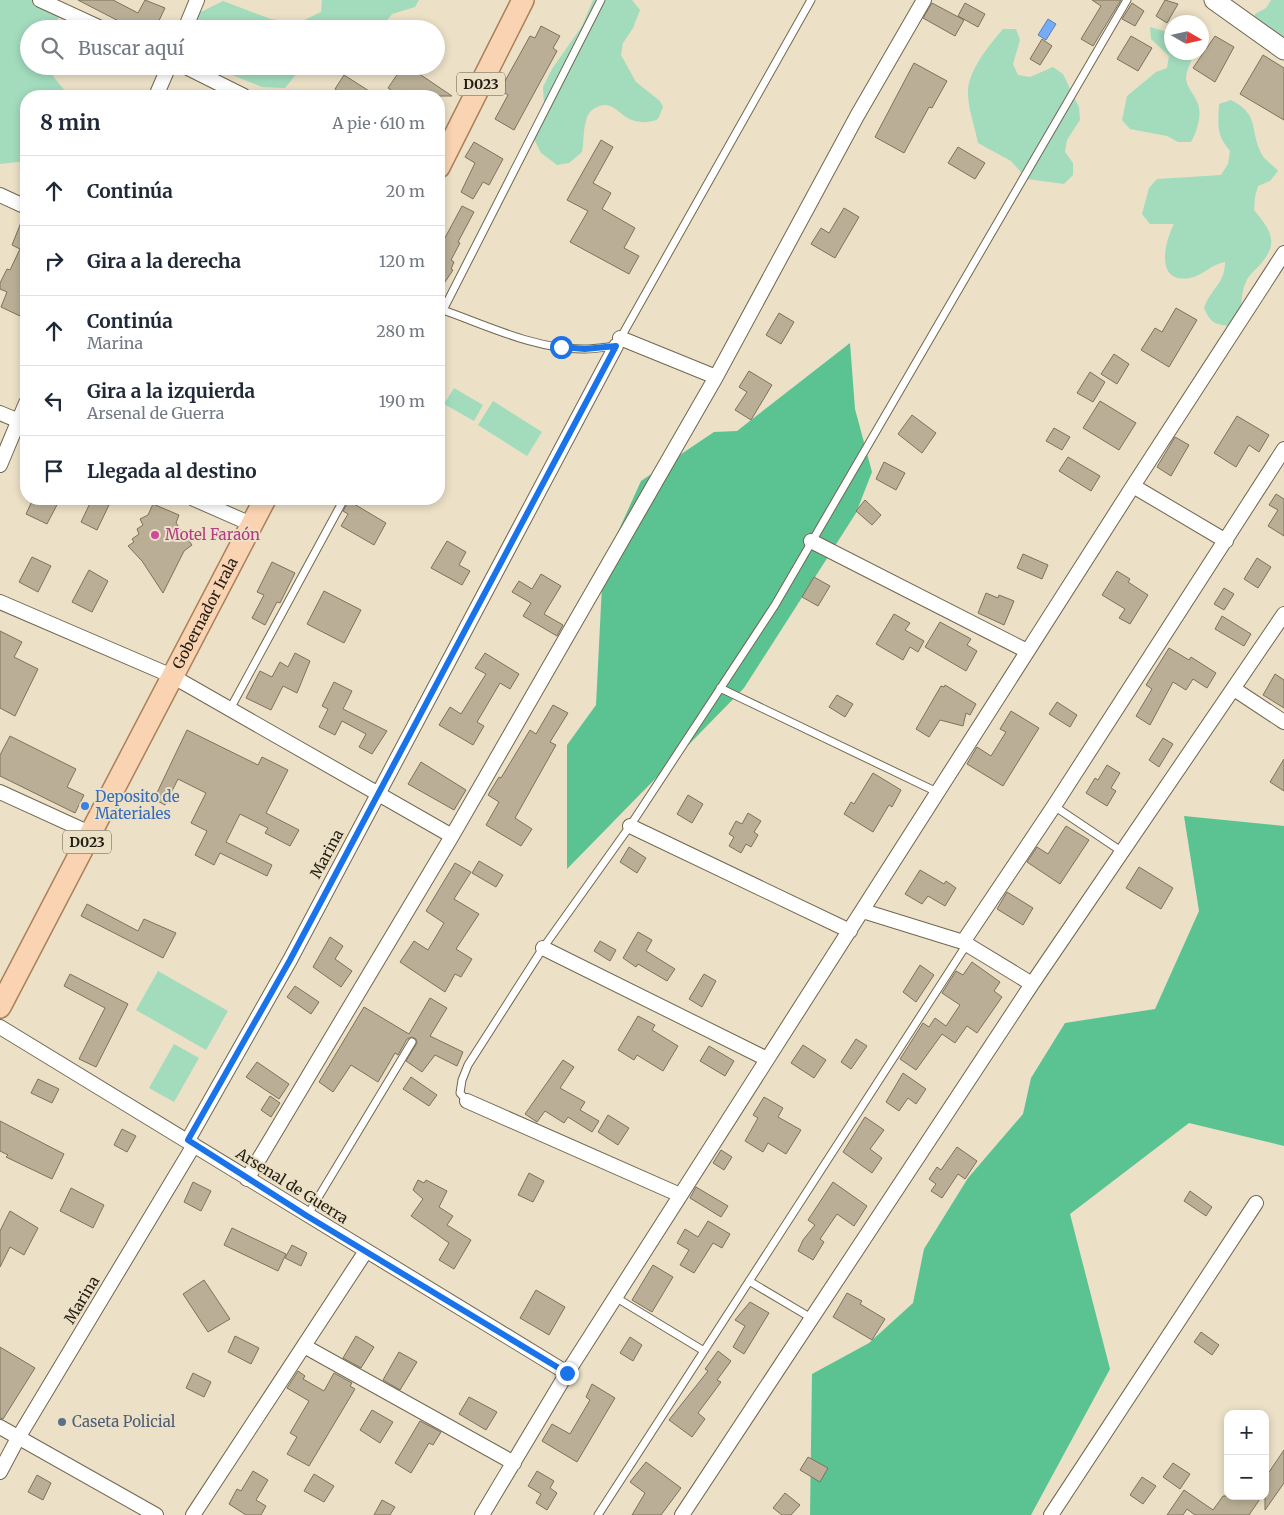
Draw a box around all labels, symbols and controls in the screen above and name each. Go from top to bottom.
north arrow [1164,15,1209,60]
search box [20,20,445,75]
icon: search [38,34,66,62]
text: Buscar aquí [78,36,184,60]
road number: D023 [457,72,505,96]
text: 8 min [40,109,101,136]
text: A pie · 610 m [332,113,425,133]
icon: ahead [40,177,68,205]
text: Continúa [87,179,173,203]
text: 20 m [386,181,425,201]
icon: right [40,247,68,275]
text: Gira a la derecha [87,249,241,273]
text: 120 m [379,251,425,271]
text: Continúa [87,309,173,333]
icon: ahead [40,317,68,345]
text: 280 m [376,321,425,341]
text: Marina [87,333,143,353]
route start [550,336,573,359]
text: Gira a la izquierda [87,379,255,403]
icon: left [40,387,68,415]
text: 190 m [379,391,425,411]
text: Arsenal de Guerra [87,403,224,423]
icon: arrive [40,457,68,485]
text: Llegada al destino [87,459,257,483]
place label: Motel Faraón [165,525,260,544]
marker: Motel Faraón [149,529,161,541]
street label: Gobernador Irala [168,554,242,672]
place label: Deposito de Materiales [95,787,180,823]
marker: Deposito de Materiales [79,800,91,812]
street label: Marina [306,826,347,881]
road number: D023 [63,830,111,854]
street label: Arsenal de Guerra [232,1143,352,1228]
street label: Marina [60,1272,103,1327]
route end [556,1362,579,1385]
map controls [1224,1410,1269,1500]
button: + [1224,1410,1269,1455]
place label: Caseta Policial [72,1412,176,1431]
marker: Caseta Policial [56,1416,68,1428]
button: − [1224,1455,1269,1500]

